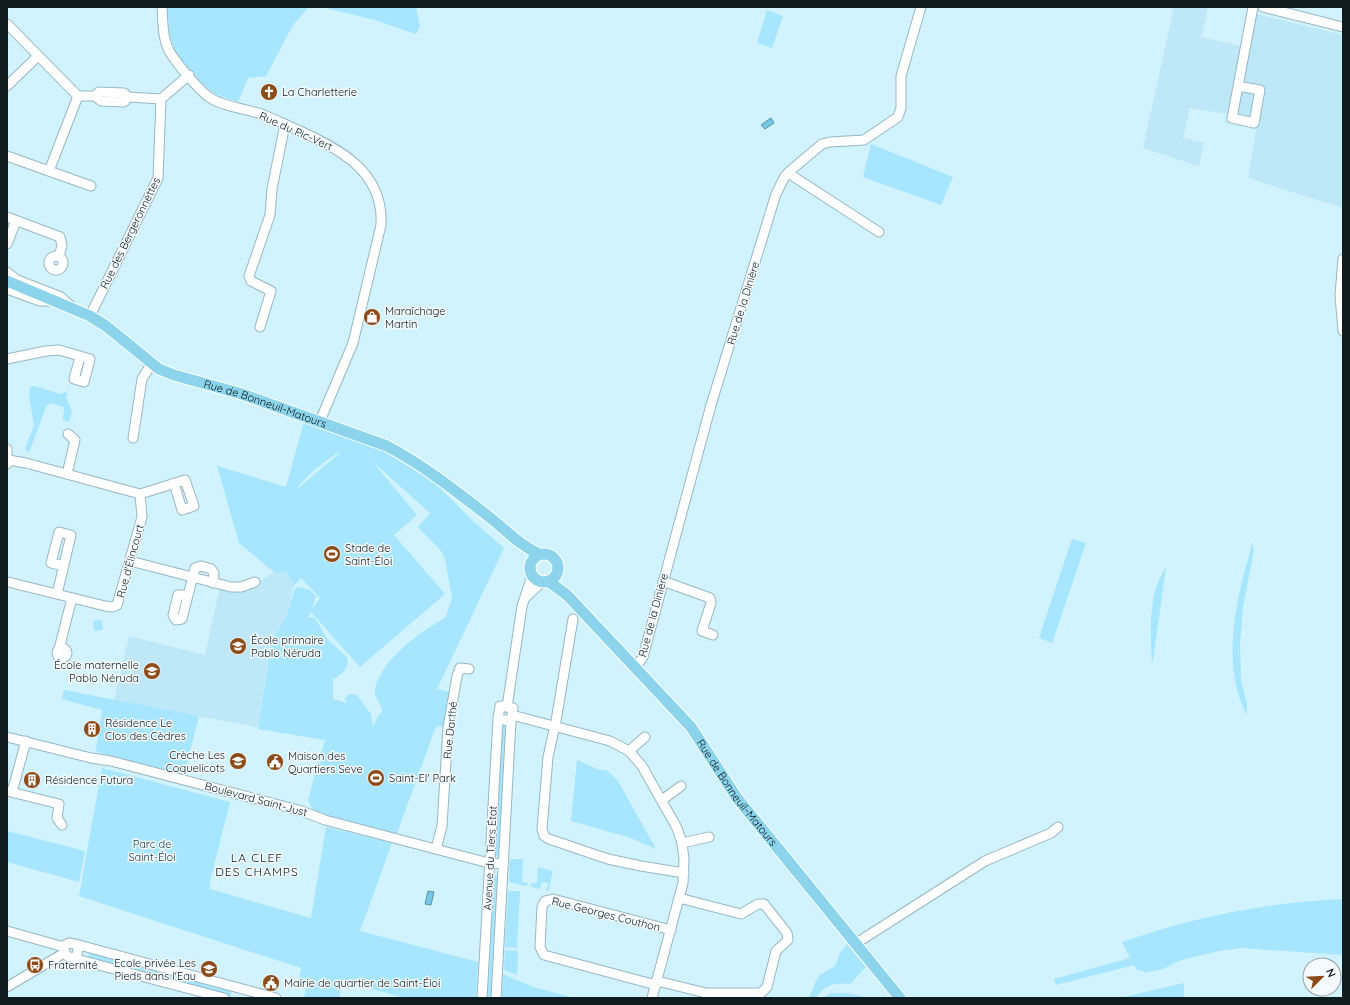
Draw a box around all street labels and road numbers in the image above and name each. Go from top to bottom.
street label: Rue du Pic-Vert [257,109,335,154]
street label: Rue des Bergeronnettes [97,175,163,291]
street label: Rue de la Dinière [724,260,762,346]
street label: Rue de Bonneuil-Matours [202,377,329,431]
street label: Rue d'Élincourt [113,522,147,599]
street label: Rue de la Dinière [635,572,671,658]
street label: Rue Darthé [440,701,460,759]
street label: Rue de Bonneuil-Matours [694,737,780,849]
street label: Boulevard Saint-Just [203,779,309,820]
street label: Avenue du Tiers État [480,805,500,911]
street label: Rue Georges Couthon [550,894,662,934]

